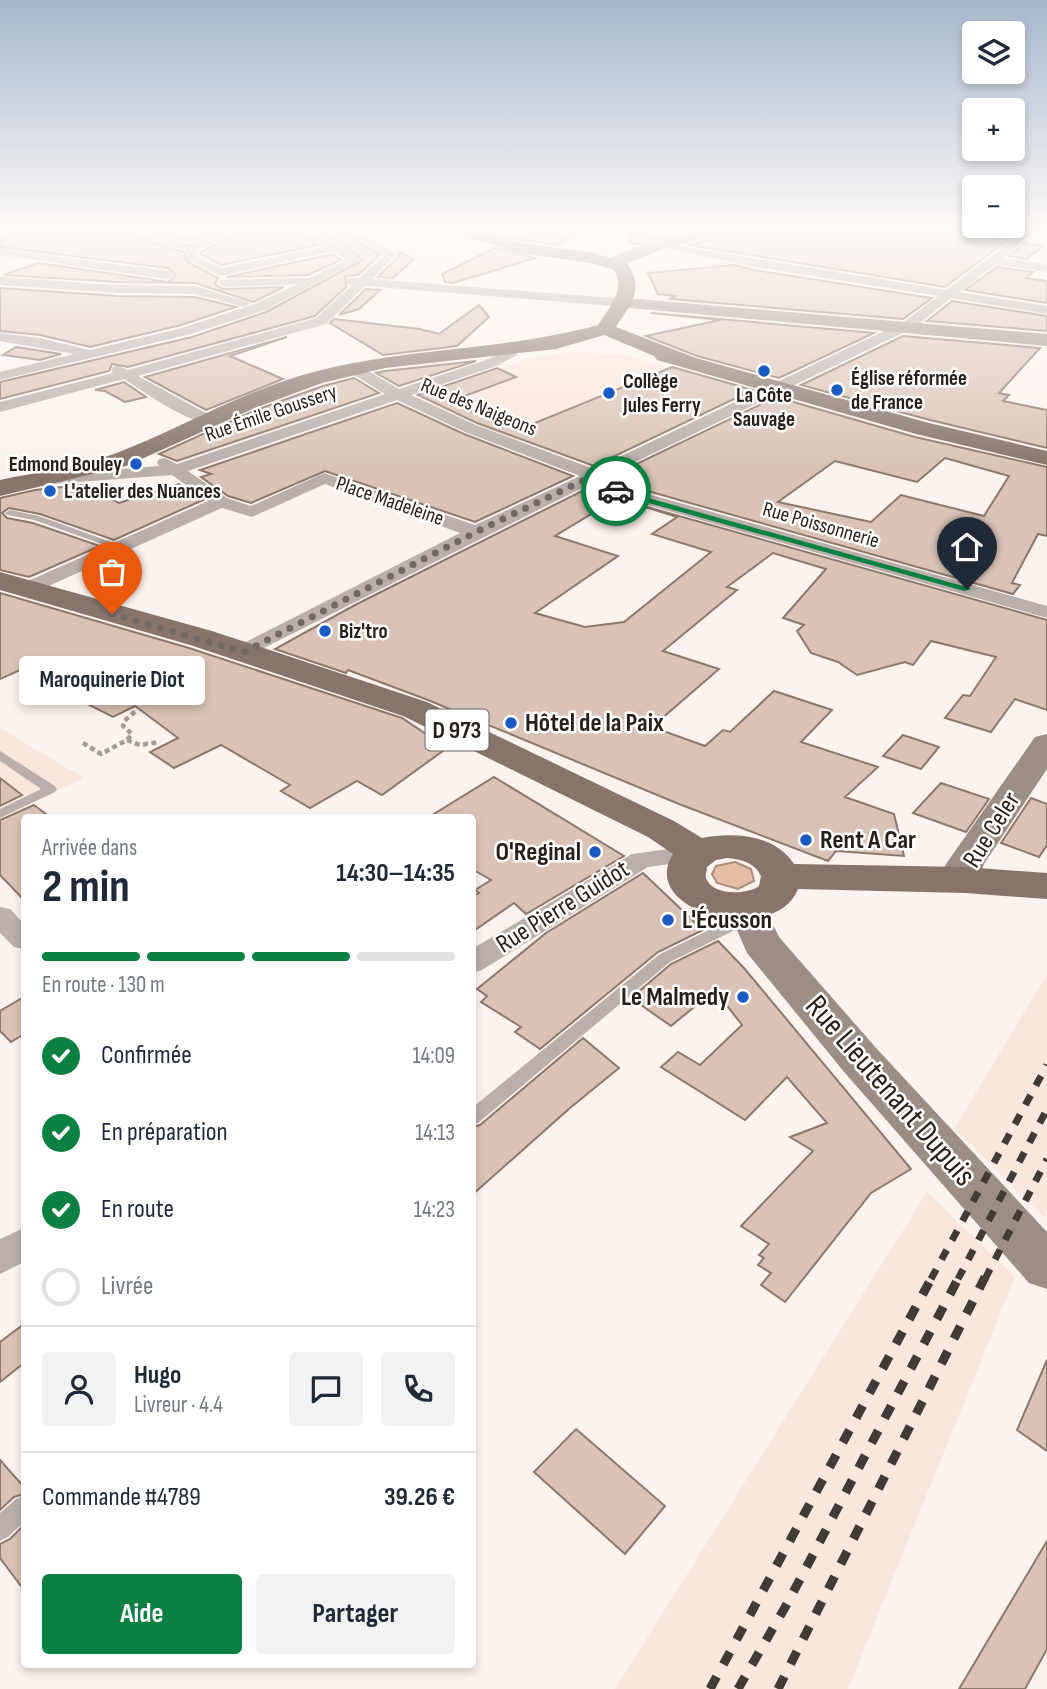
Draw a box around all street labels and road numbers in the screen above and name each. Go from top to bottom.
street label: Rue des Naigeons [417,372,541,442]
street label: Rue Émile Goussery [202,379,340,447]
street label: Place Madeleine [333,471,447,531]
street label: Rue Poissonnerie [760,496,882,554]
road number: D 973 [426,710,489,750]
street label: Rue Celer [957,786,1027,873]
street label: Rue Pierre Guidot [491,854,635,960]
street label: Rue Lieutenant Dupuis [796,987,984,1195]

